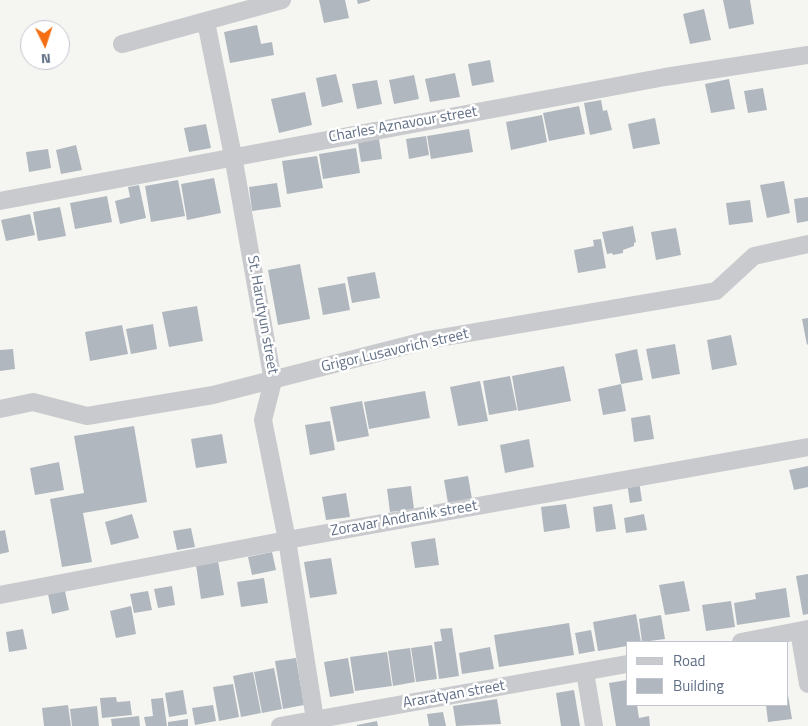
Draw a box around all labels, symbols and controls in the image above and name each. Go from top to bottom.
north arrow [20,20,70,70]
text: N [40,49,52,70]
street label: Charles Aznavour street [327,103,479,147]
street label: St. Harutyun street [243,254,281,376]
street label: Grigor Lusavorich street [320,325,470,377]
street label: Zoravar Andranik street [329,497,479,541]
legend [626,641,788,706]
text: Road [673,649,705,672]
text: Building [673,674,724,697]
street label: Araratyan street [402,677,506,713]

